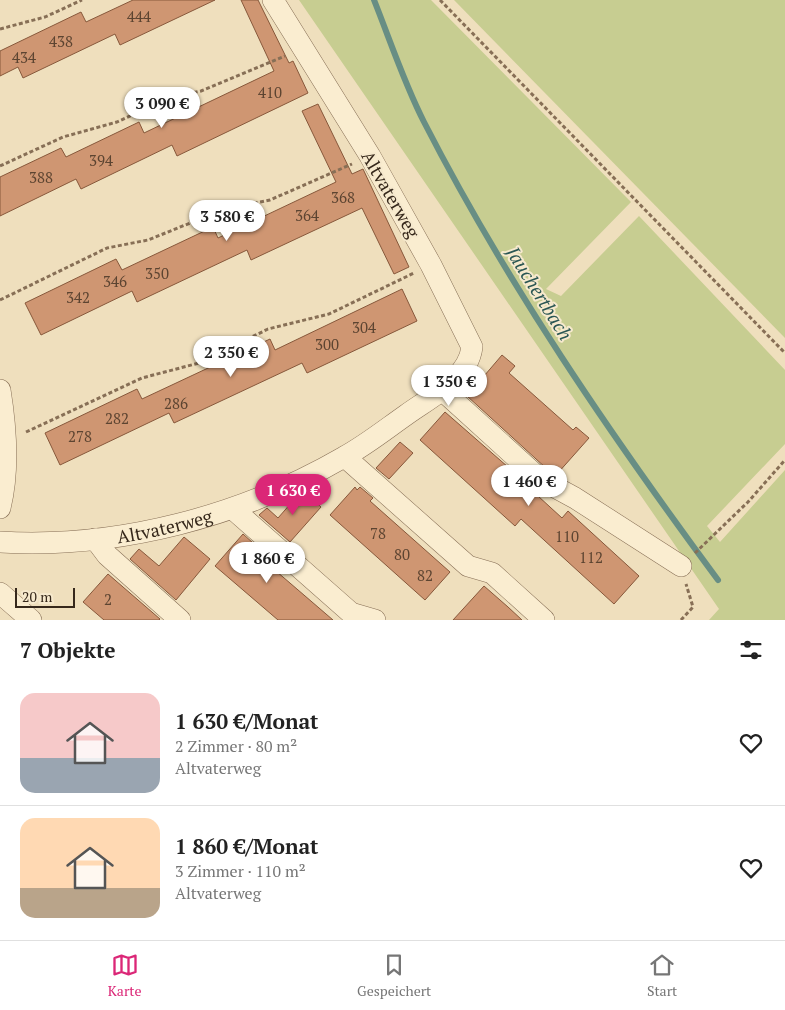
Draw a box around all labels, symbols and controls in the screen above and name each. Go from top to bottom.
house number: 444 [127,6,151,26]
house number: 438 [49,31,73,51]
house number: 434 [12,47,36,67]
house number: 410 [258,82,282,102]
pin: 3 090 € [116,86,208,129]
text: 3 090 € [135,92,189,114]
street label: Altvaterweg [356,146,426,242]
house number: 394 [89,150,113,170]
house number: 388 [29,167,53,187]
house number: 368 [331,187,355,207]
pin: 3 580 € [181,200,273,242]
text: 3 580 € [200,205,254,227]
house number: 364 [295,205,319,225]
water label: Jauchertbach [501,241,579,345]
house number: 350 [145,263,169,283]
house number: 346 [103,271,127,291]
house number: 342 [66,287,90,307]
house number: 304 [352,317,376,337]
house number: 300 [315,334,339,354]
pin: 2 350 € [185,336,277,378]
text: 2 350 € [204,341,258,363]
pin: 1 350 € [403,364,495,407]
text: 1 350 € [422,370,476,392]
house number: 286 [164,393,188,413]
house number: 282 [105,408,129,428]
house number: 278 [68,426,92,446]
pin: 1 460 € [483,464,575,507]
text: 1 460 € [502,470,556,492]
pin: 1 630 € [247,474,339,516]
text: 1 630 € [266,479,320,501]
street label: Altvaterweg [115,503,216,548]
house number: 78 [370,523,386,543]
house number: 110 [555,526,579,546]
pin: 1 860 € [221,542,313,584]
house number: 80 [394,544,410,564]
text: 1 860 € [240,547,294,569]
house number: 112 [579,547,603,567]
house number: 82 [417,565,433,585]
scale bar [15,585,75,608]
text: 20 m [22,587,52,606]
house number: 2 [104,589,112,609]
text: 7 Objekte [20,636,116,664]
icon: filters [737,636,765,664]
text: 1 630 €/Monat [175,707,319,735]
icon: home [60,713,120,773]
icon: heart [737,729,765,757]
text: 2 Zimmer · 80 m² [175,735,297,757]
text: Altvaterweg [175,757,261,779]
text: 1 860 €/Monat [175,832,319,860]
icon: home [60,838,120,898]
icon: heart [737,854,765,882]
text: 3 Zimmer · 110 m² [175,860,306,882]
text: Altvaterweg [175,882,261,904]
tab: Karte [108,951,142,1000]
tab: Gespeichert [357,951,431,1000]
tab: Start [647,951,677,1000]

